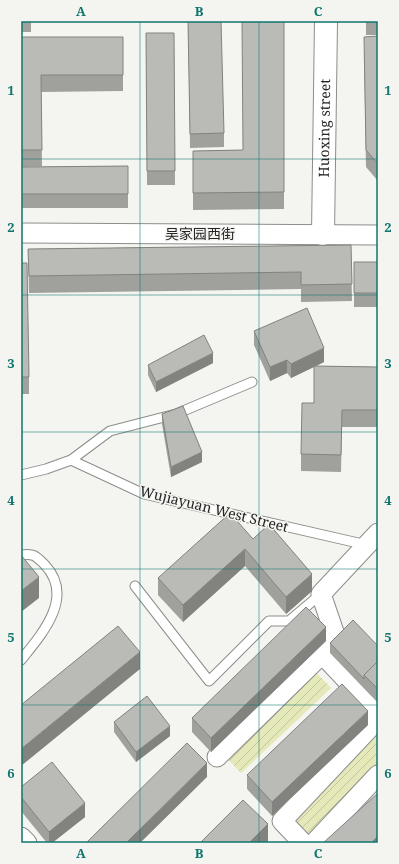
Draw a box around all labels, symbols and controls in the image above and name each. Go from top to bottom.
text: A [76,2,86,20]
text: B [195,2,204,20]
text: C [314,2,323,20]
street label: Huoxing street [314,78,334,177]
text: 1 [7,81,15,99]
text: 1 [384,81,392,99]
text: 2 [7,218,15,236]
text: 2 [384,218,392,236]
street label: 吴家园西街 [165,224,235,243]
text: 3 [7,354,15,372]
text: 3 [384,354,392,372]
street label: Wujiayuan West Street [138,481,290,536]
text: 4 [7,491,15,509]
text: 4 [384,491,392,509]
text: 5 [7,628,15,646]
text: 5 [384,628,392,646]
text: 6 [7,764,15,782]
text: 6 [384,764,392,782]
text: A [76,844,86,862]
text: B [195,844,204,862]
text: C [314,844,323,862]

